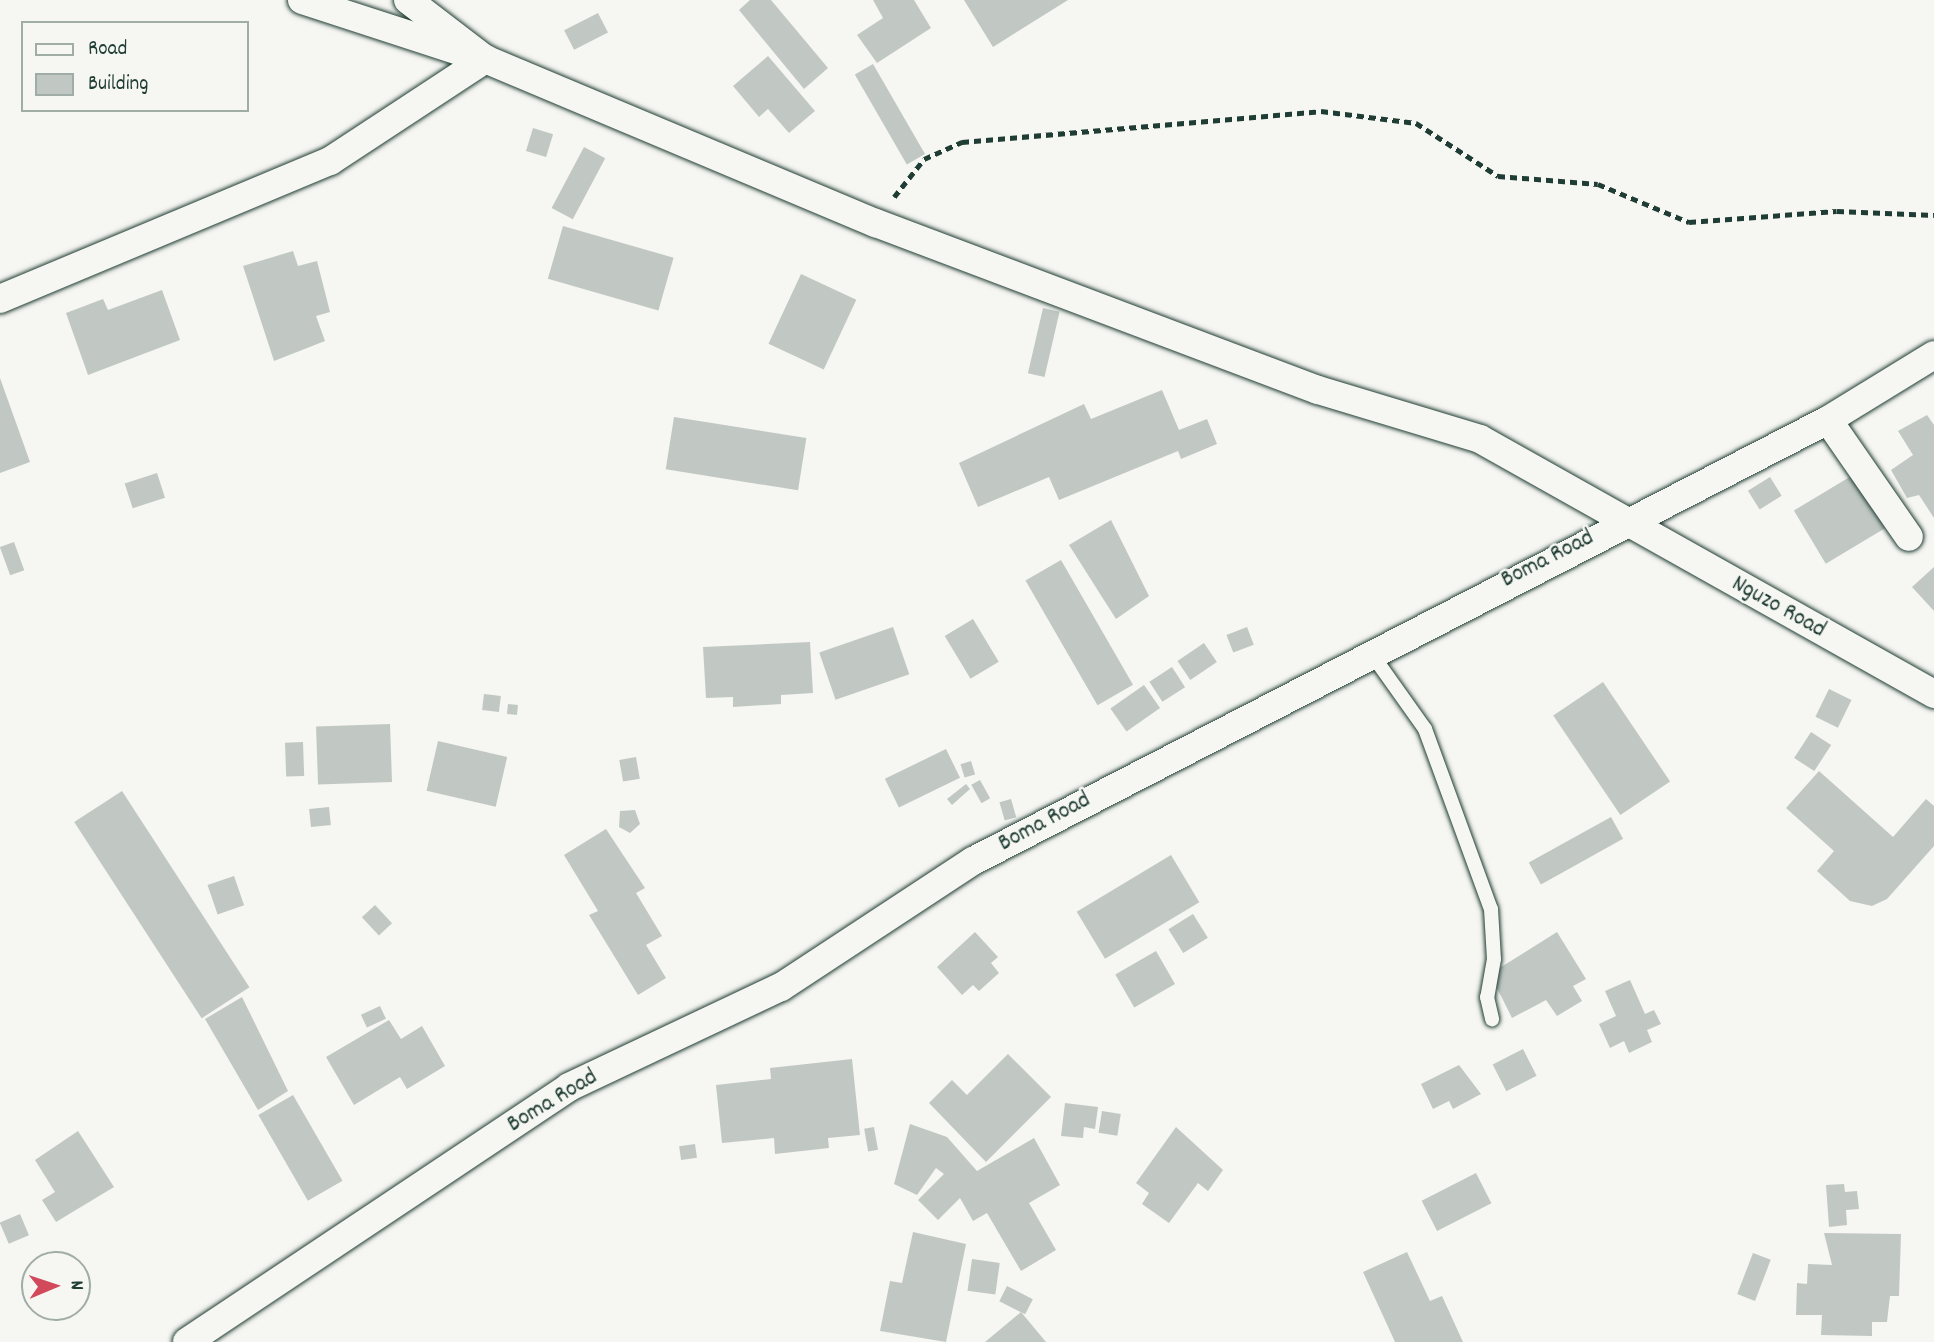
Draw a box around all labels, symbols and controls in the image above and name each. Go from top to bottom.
legend [21,21,248,112]
text: Road [88,35,127,65]
text: Building [88,70,148,100]
street label: Boma Road [1497,524,1599,596]
street label: Nguzo Road [1726,570,1830,646]
street label: Boma Road [994,787,1096,859]
street label: Boma Road [503,1064,603,1140]
north arrow [21,1251,91,1321]
text: N [62,1280,89,1290]

